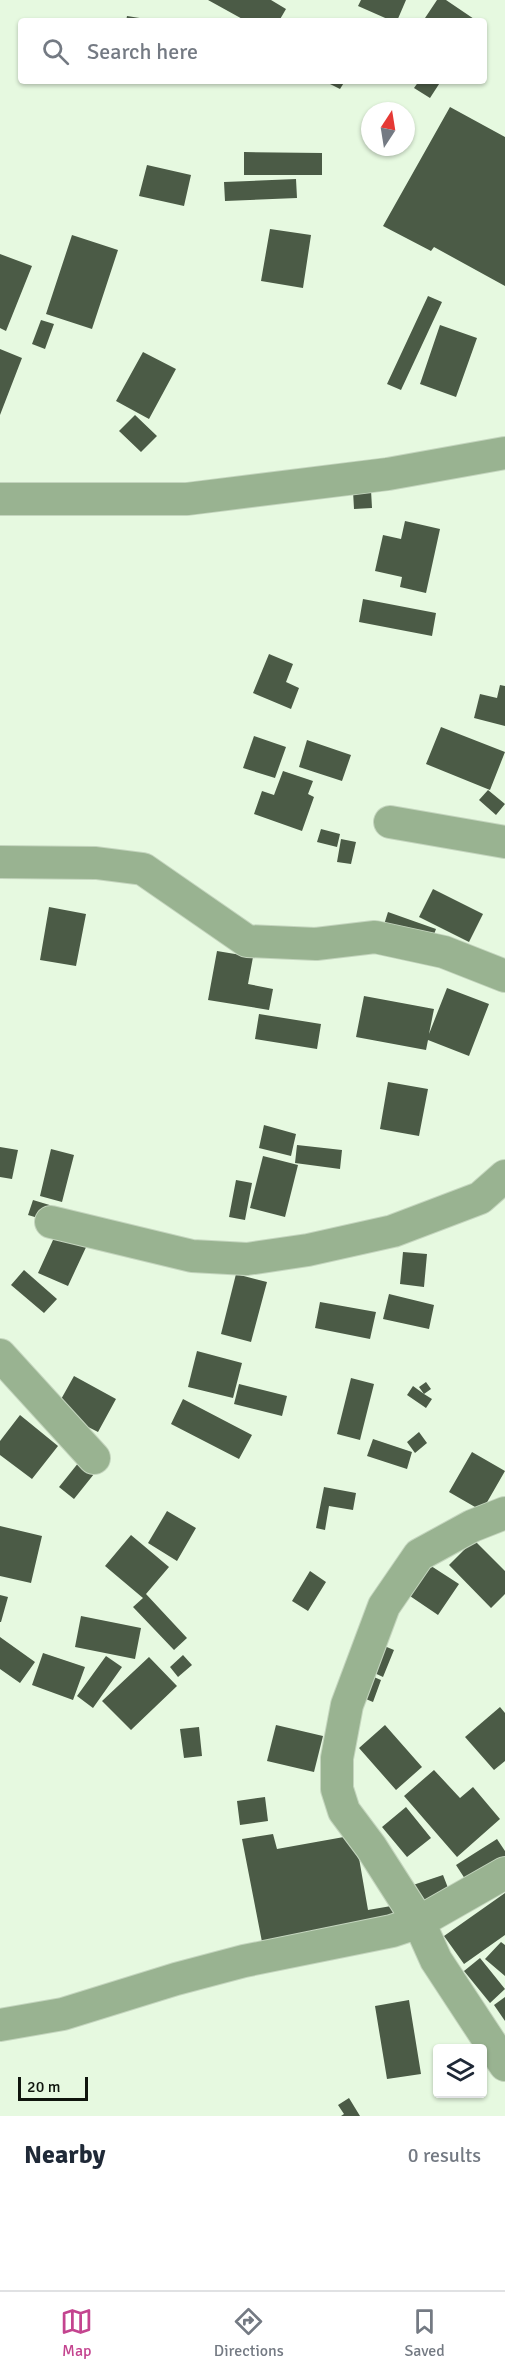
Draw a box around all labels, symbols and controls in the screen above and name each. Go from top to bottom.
search box [18,18,487,84]
icon: search [39,35,72,68]
text: Search here [87,38,198,65]
north arrow [361,102,415,156]
map controls [433,2044,487,2098]
button: layers [433,2044,487,2098]
scale bar [18,2074,88,2102]
text: 20 m [27,2077,61,2097]
text: Nearby [24,2139,105,2171]
text: 0 results [408,2143,481,2168]
tab: Map [60,2305,93,2361]
tab: Directions [214,2305,284,2361]
tab: Saved [404,2305,445,2361]

